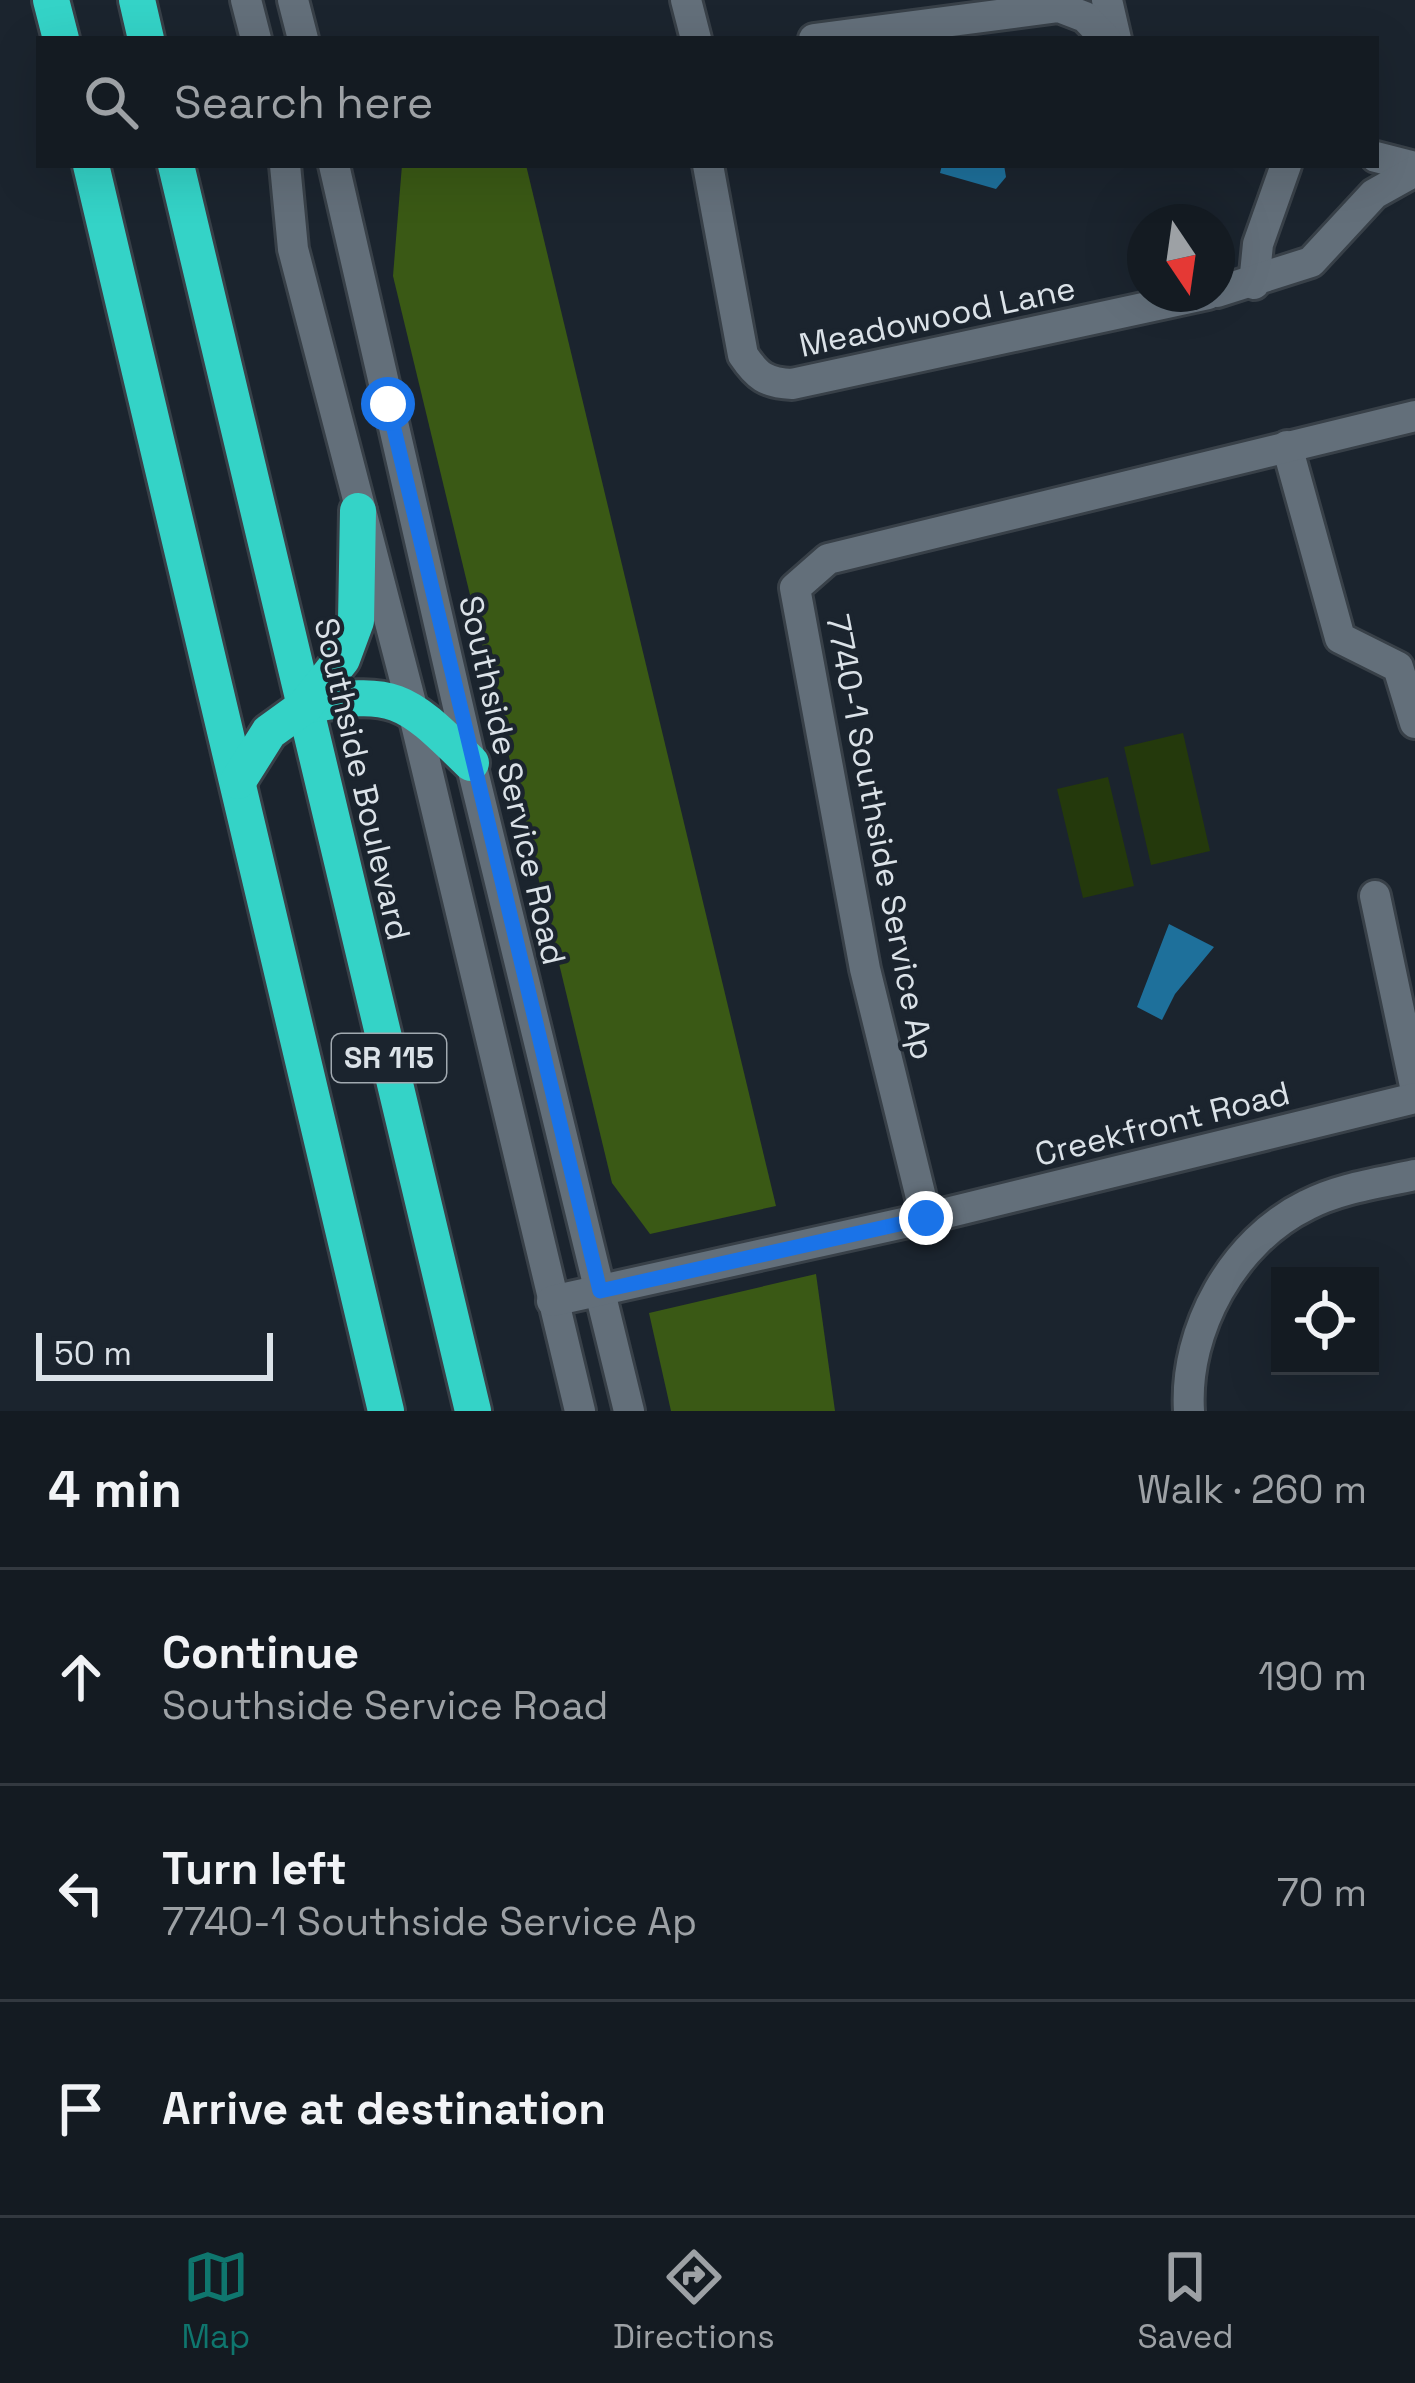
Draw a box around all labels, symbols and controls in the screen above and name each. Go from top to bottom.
search box [36,36,1379,168]
icon: search [78,69,144,135]
text: Search here [174,74,433,131]
north arrow [1127,204,1235,312]
street label: Meadowood Lane [795,267,1079,367]
route start [361,377,415,431]
street label: Southside Service Road [449,591,575,969]
street label: 7740-1 Southside Service Ap [816,611,944,1063]
street label: Southside Boulevard [304,614,420,945]
road number: SR 115 [332,1034,446,1082]
street label: Creekfront Road [1030,1072,1294,1176]
route end [899,1191,953,1245]
map controls [1271,1267,1379,1375]
button: locate [1271,1267,1379,1375]
scale bar [36,1327,273,1380]
text: 50 m [54,1333,132,1375]
text: 4 min [48,1457,182,1522]
text: Walk · 260 m [1137,1465,1367,1514]
text: Continue [162,1624,359,1681]
icon: ahead [48,1644,114,1710]
text: 190 m [1258,1652,1367,1701]
text: Southside Service Road [162,1681,608,1730]
text: Turn left [162,1840,347,1897]
icon: left [48,1860,114,1926]
text: 70 m [1277,1868,1367,1917]
text: 7740-1 Southside Service Ap [162,1897,697,1946]
icon: arrive [48,2076,114,2142]
text: Arrive at destination [162,2080,606,2137]
tab: Map [181,2244,250,2358]
tab: Directions [613,2244,775,2358]
tab: Saved [1137,2244,1234,2358]

